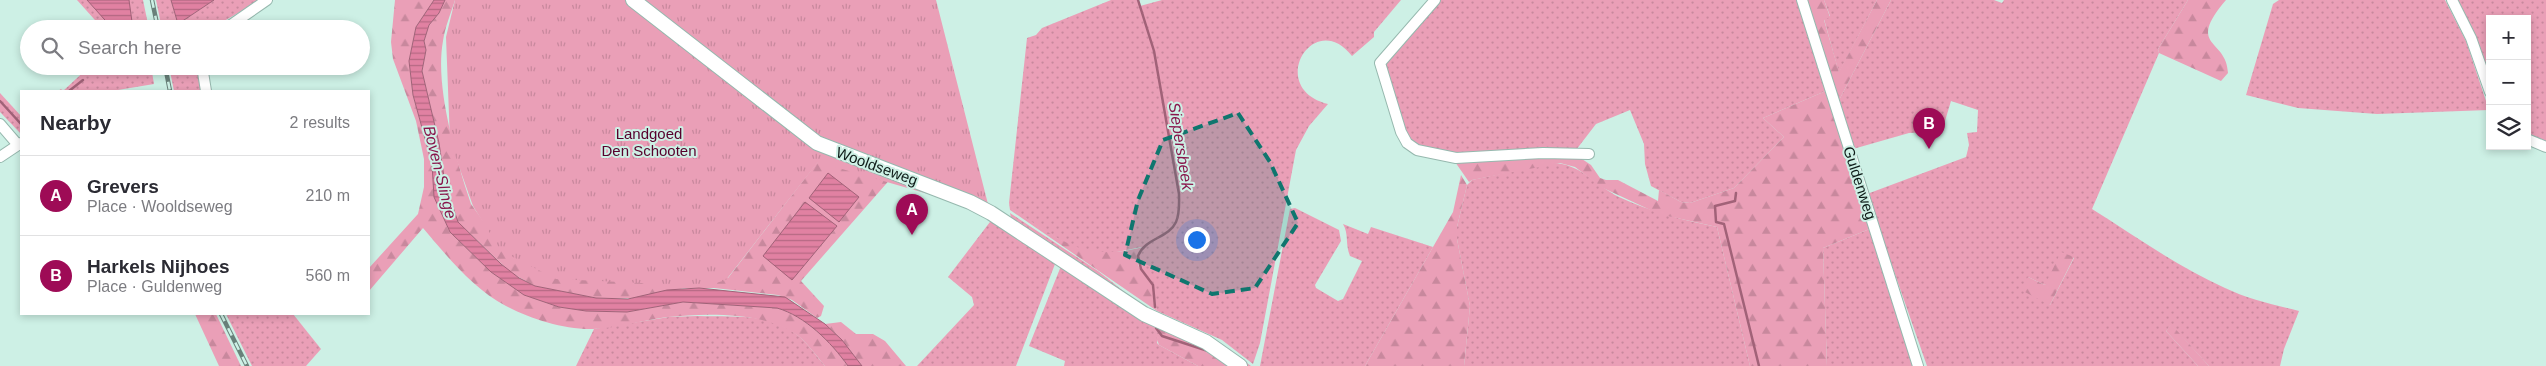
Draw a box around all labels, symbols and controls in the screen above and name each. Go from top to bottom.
map controls [2486,15,2531,150]
button: + [2486,15,2531,60]
search box [20,20,370,75]
icon: search [38,34,66,62]
text: Search here [78,37,182,58]
button: − [2486,60,2531,105]
water label: Siepersbeek [1166,101,1197,192]
button: layers [2486,105,2531,150]
pin: B [1913,108,1945,149]
text: Nearby [40,111,111,134]
text: 2 results [290,114,350,131]
water label: Boven-Slinge [420,124,460,220]
park label: Landgoed Den Schooten [601,125,697,159]
street label: Wooldseweg [834,143,920,189]
street label: Guldenweg [1840,144,1880,222]
text: Grevers [87,176,159,197]
text: A [50,187,62,204]
text: 210 m [306,187,350,204]
pin: A [896,194,928,235]
text: Place · Wooldseweg [87,198,233,215]
your location [1184,227,1210,253]
text: Harkels Nijhoes [87,256,230,277]
text: B [50,267,62,284]
text: 560 m [306,267,350,284]
text: Place · Guldenweg [87,278,222,295]

